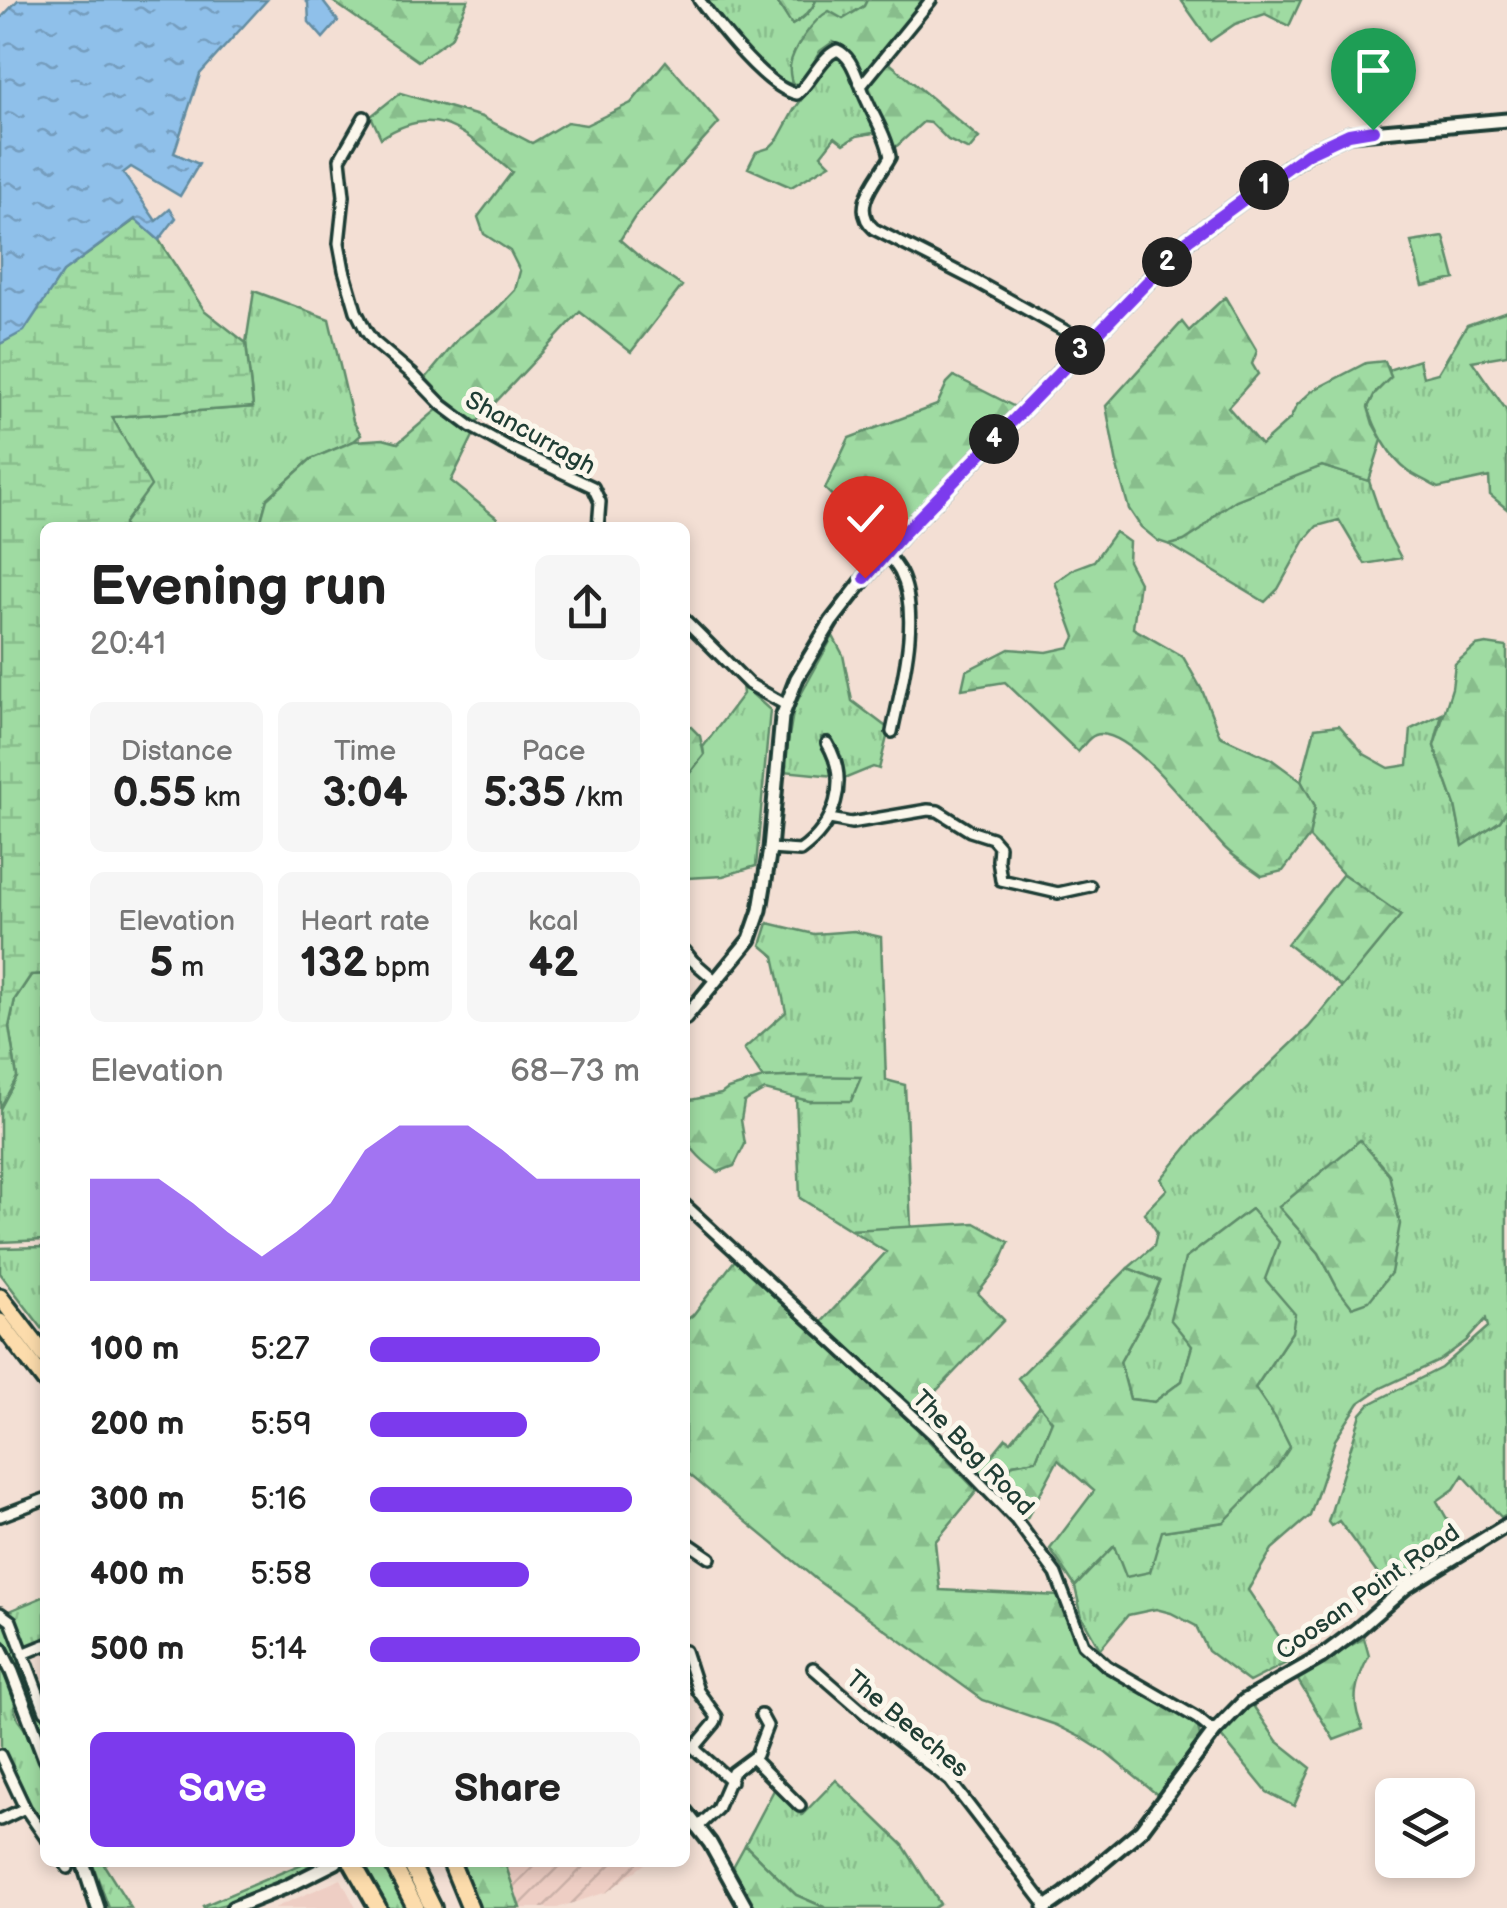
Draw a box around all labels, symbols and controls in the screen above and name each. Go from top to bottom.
pin [1331,28,1416,131]
icon: arrive [1346,43,1401,98]
pin: 1 [1239,160,1289,210]
text: 1 [1258,168,1270,201]
pin: 2 [1142,237,1192,287]
text: 2 [1159,245,1175,278]
pin: 3 [1055,325,1105,375]
text: 3 [1072,333,1088,366]
street label: Shancurragh [460,385,601,482]
pin: 4 [969,414,1019,464]
text: 4 [986,422,1002,455]
pin [823,476,908,579]
icon: check [838,491,893,546]
text: Evening run [90,554,387,621]
button: share [535,555,640,660]
text: 20:41 [90,625,166,664]
text: Distance [121,735,233,768]
text: Time [334,735,396,768]
text: Pace [521,735,585,768]
text: 0.55 [113,768,196,819]
text: 3:04 [322,768,408,819]
text: 5:35 [483,768,566,819]
text: km [196,781,241,814]
text: /km [566,781,623,814]
text: Elevation [118,905,235,938]
text: Heart rate [300,905,430,938]
text: kcal [528,905,578,938]
text: 5 [149,938,173,989]
text: 132 [300,938,367,989]
text: 42 [528,938,578,989]
text: m [173,951,204,984]
text: bpm [367,951,430,984]
text: Elevation [90,1052,223,1091]
text: 68–73 m [510,1052,640,1091]
text: 100 m [90,1330,179,1369]
text: 5:27 [250,1330,309,1369]
street label: The Bog Road [905,1384,1041,1522]
text: 200 m [90,1405,184,1444]
text: 5:59 [250,1405,312,1444]
text: 300 m [90,1480,185,1519]
text: 5:16 [250,1480,307,1519]
street label: Coosan Point Road [1270,1517,1466,1667]
text: 400 m [90,1555,185,1594]
text: 5:58 [250,1555,312,1594]
text: 500 m [90,1630,184,1669]
text: 5:14 [250,1630,307,1669]
street label: The Beeches [839,1664,975,1785]
button: Save [90,1732,355,1847]
button: Share [375,1732,640,1847]
map controls [1375,1778,1475,1878]
button: layers [1375,1778,1475,1878]

